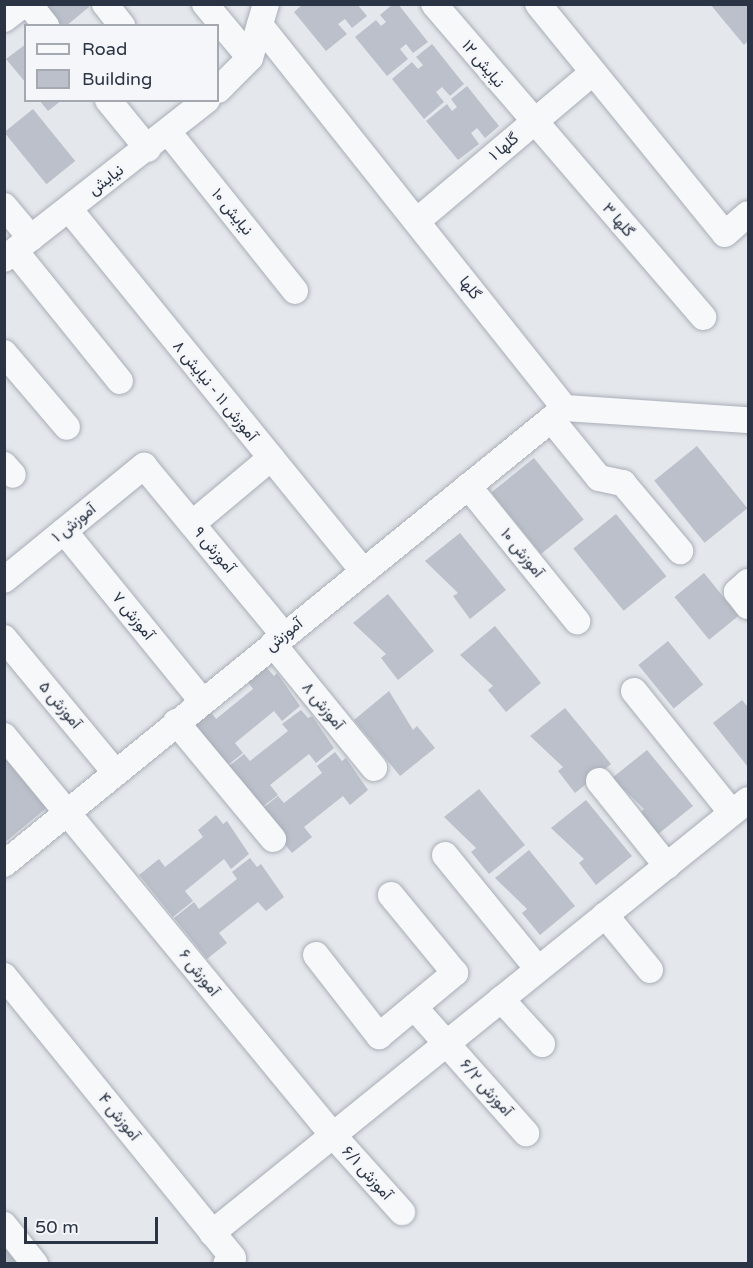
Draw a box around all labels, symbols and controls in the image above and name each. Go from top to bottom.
legend [24,24,219,102]
street label: نیایش ۱۲ [457,36,509,92]
text: Road [82,38,127,60]
text: Building [82,68,152,90]
street label: گلها ۱ [485,129,523,165]
street label: نیایش [85,160,127,200]
street label: نیایش ۱۰ [207,185,257,239]
street label: گلها ۳ [598,199,638,241]
street label: گلها [455,272,485,304]
street label: آموزش ۱۱ - نیایش ۸ [169,337,261,445]
street label: آموزش ۱ [48,499,100,547]
street label: آموزش ۹ [189,523,239,577]
street label: آموزش ۱۰ [496,524,548,582]
street label: آموزش ۷ [108,588,158,644]
street label: آموزش [261,614,307,656]
street label: آموزش ۵ [35,677,85,733]
street label: آموزش ۸ [298,678,348,734]
street label: آموزش ۶ [174,946,224,1000]
street label: آموزش ۶/۲ [455,1056,517,1120]
street label: آموزش ۴ [94,1089,144,1145]
street label: آموزش ۶/۱ [338,1142,396,1204]
scale bar [27,1205,160,1243]
text: 50 m [35,1216,79,1238]

